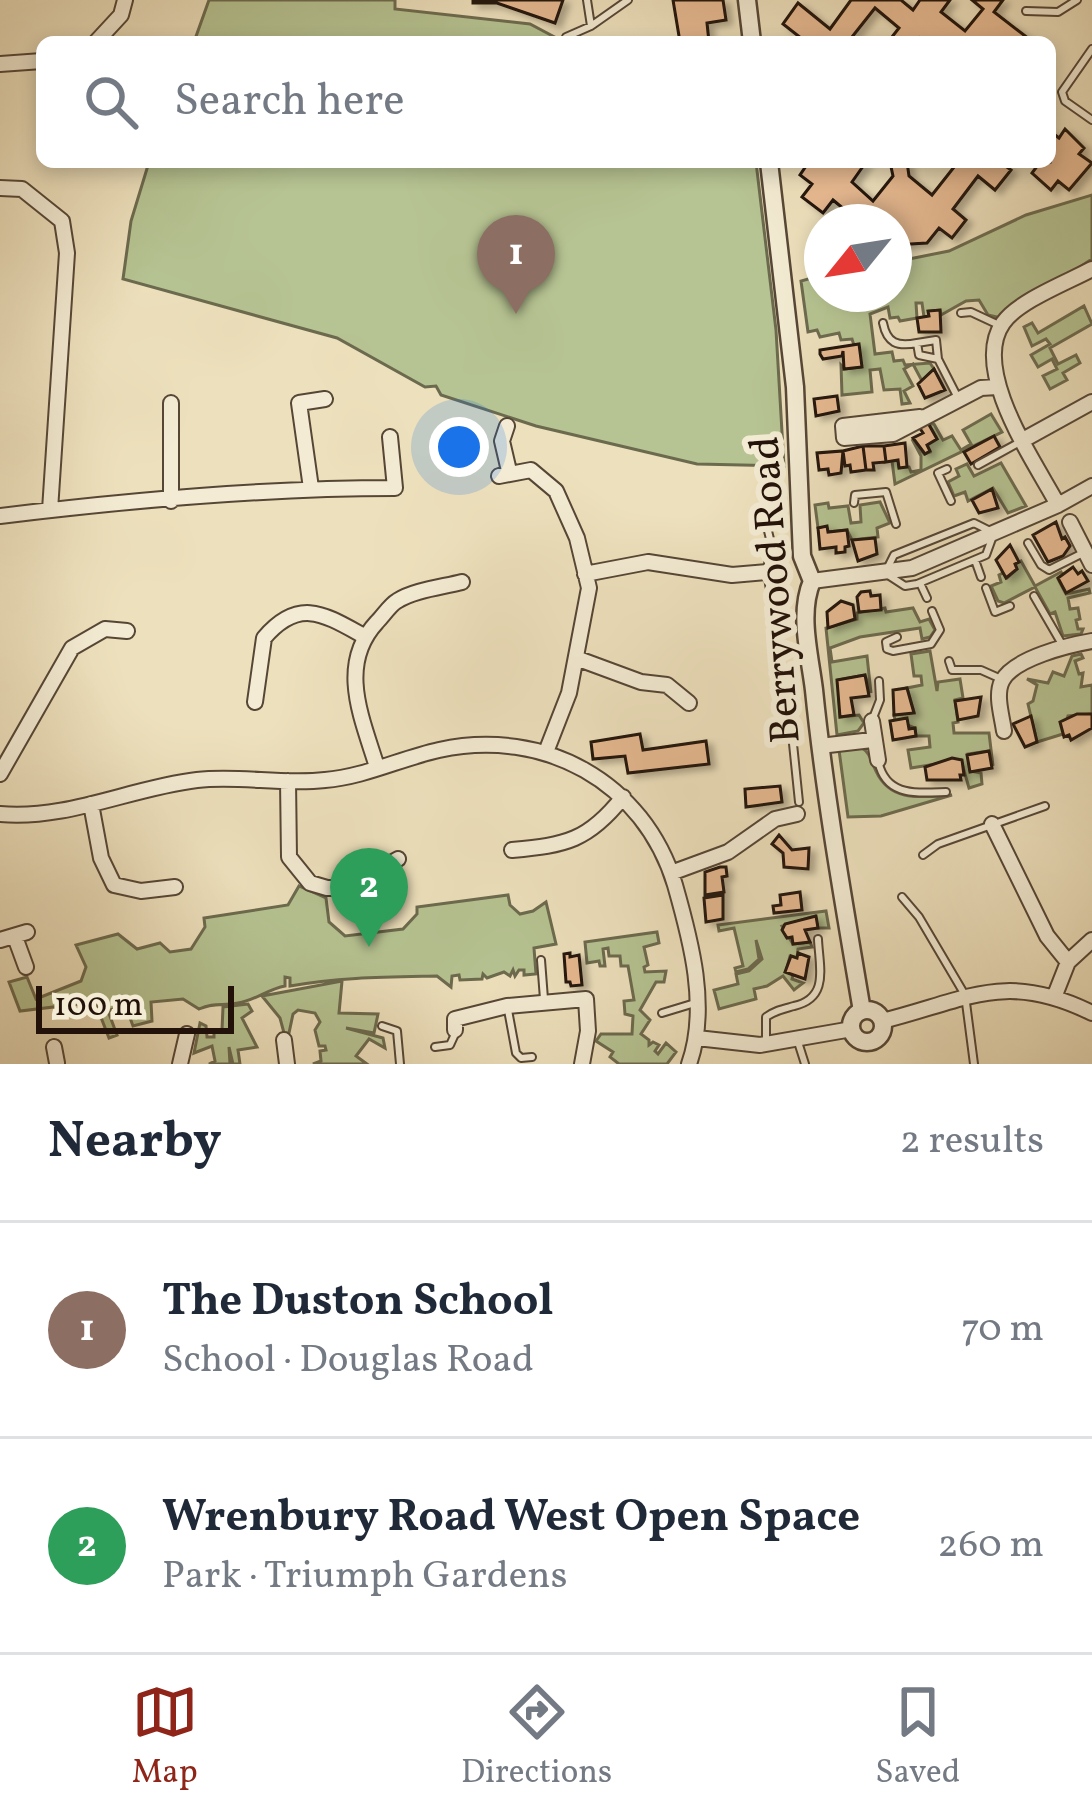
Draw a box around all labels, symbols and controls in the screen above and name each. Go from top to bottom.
search box [36,36,1056,168]
icon: search [78,69,144,135]
text: Search here [174,71,405,134]
north arrow [804,204,912,312]
pin: 1 [477,215,555,314]
your location [429,417,489,477]
street label: Berrywood Road [737,434,818,745]
pin: 2 [330,848,408,947]
scale bar [36,980,234,1033]
text: 100 m [54,984,143,1030]
text: Nearby [48,1107,222,1178]
text: 2 results [900,1115,1044,1169]
text: The Duston School [162,1271,554,1334]
text: 1 [79,1303,95,1357]
text: 70 m [961,1303,1044,1357]
text: School · Douglas Road [162,1334,534,1388]
text: Wrenbury Road West Open Space [162,1487,860,1550]
text: 2 [77,1519,97,1573]
text: 260 m [938,1519,1044,1573]
text: Park · Triumph Gardens [162,1550,567,1604]
tab: Map [132,1679,198,1797]
tab: Directions [461,1679,612,1797]
tab: Saved [875,1679,960,1797]

